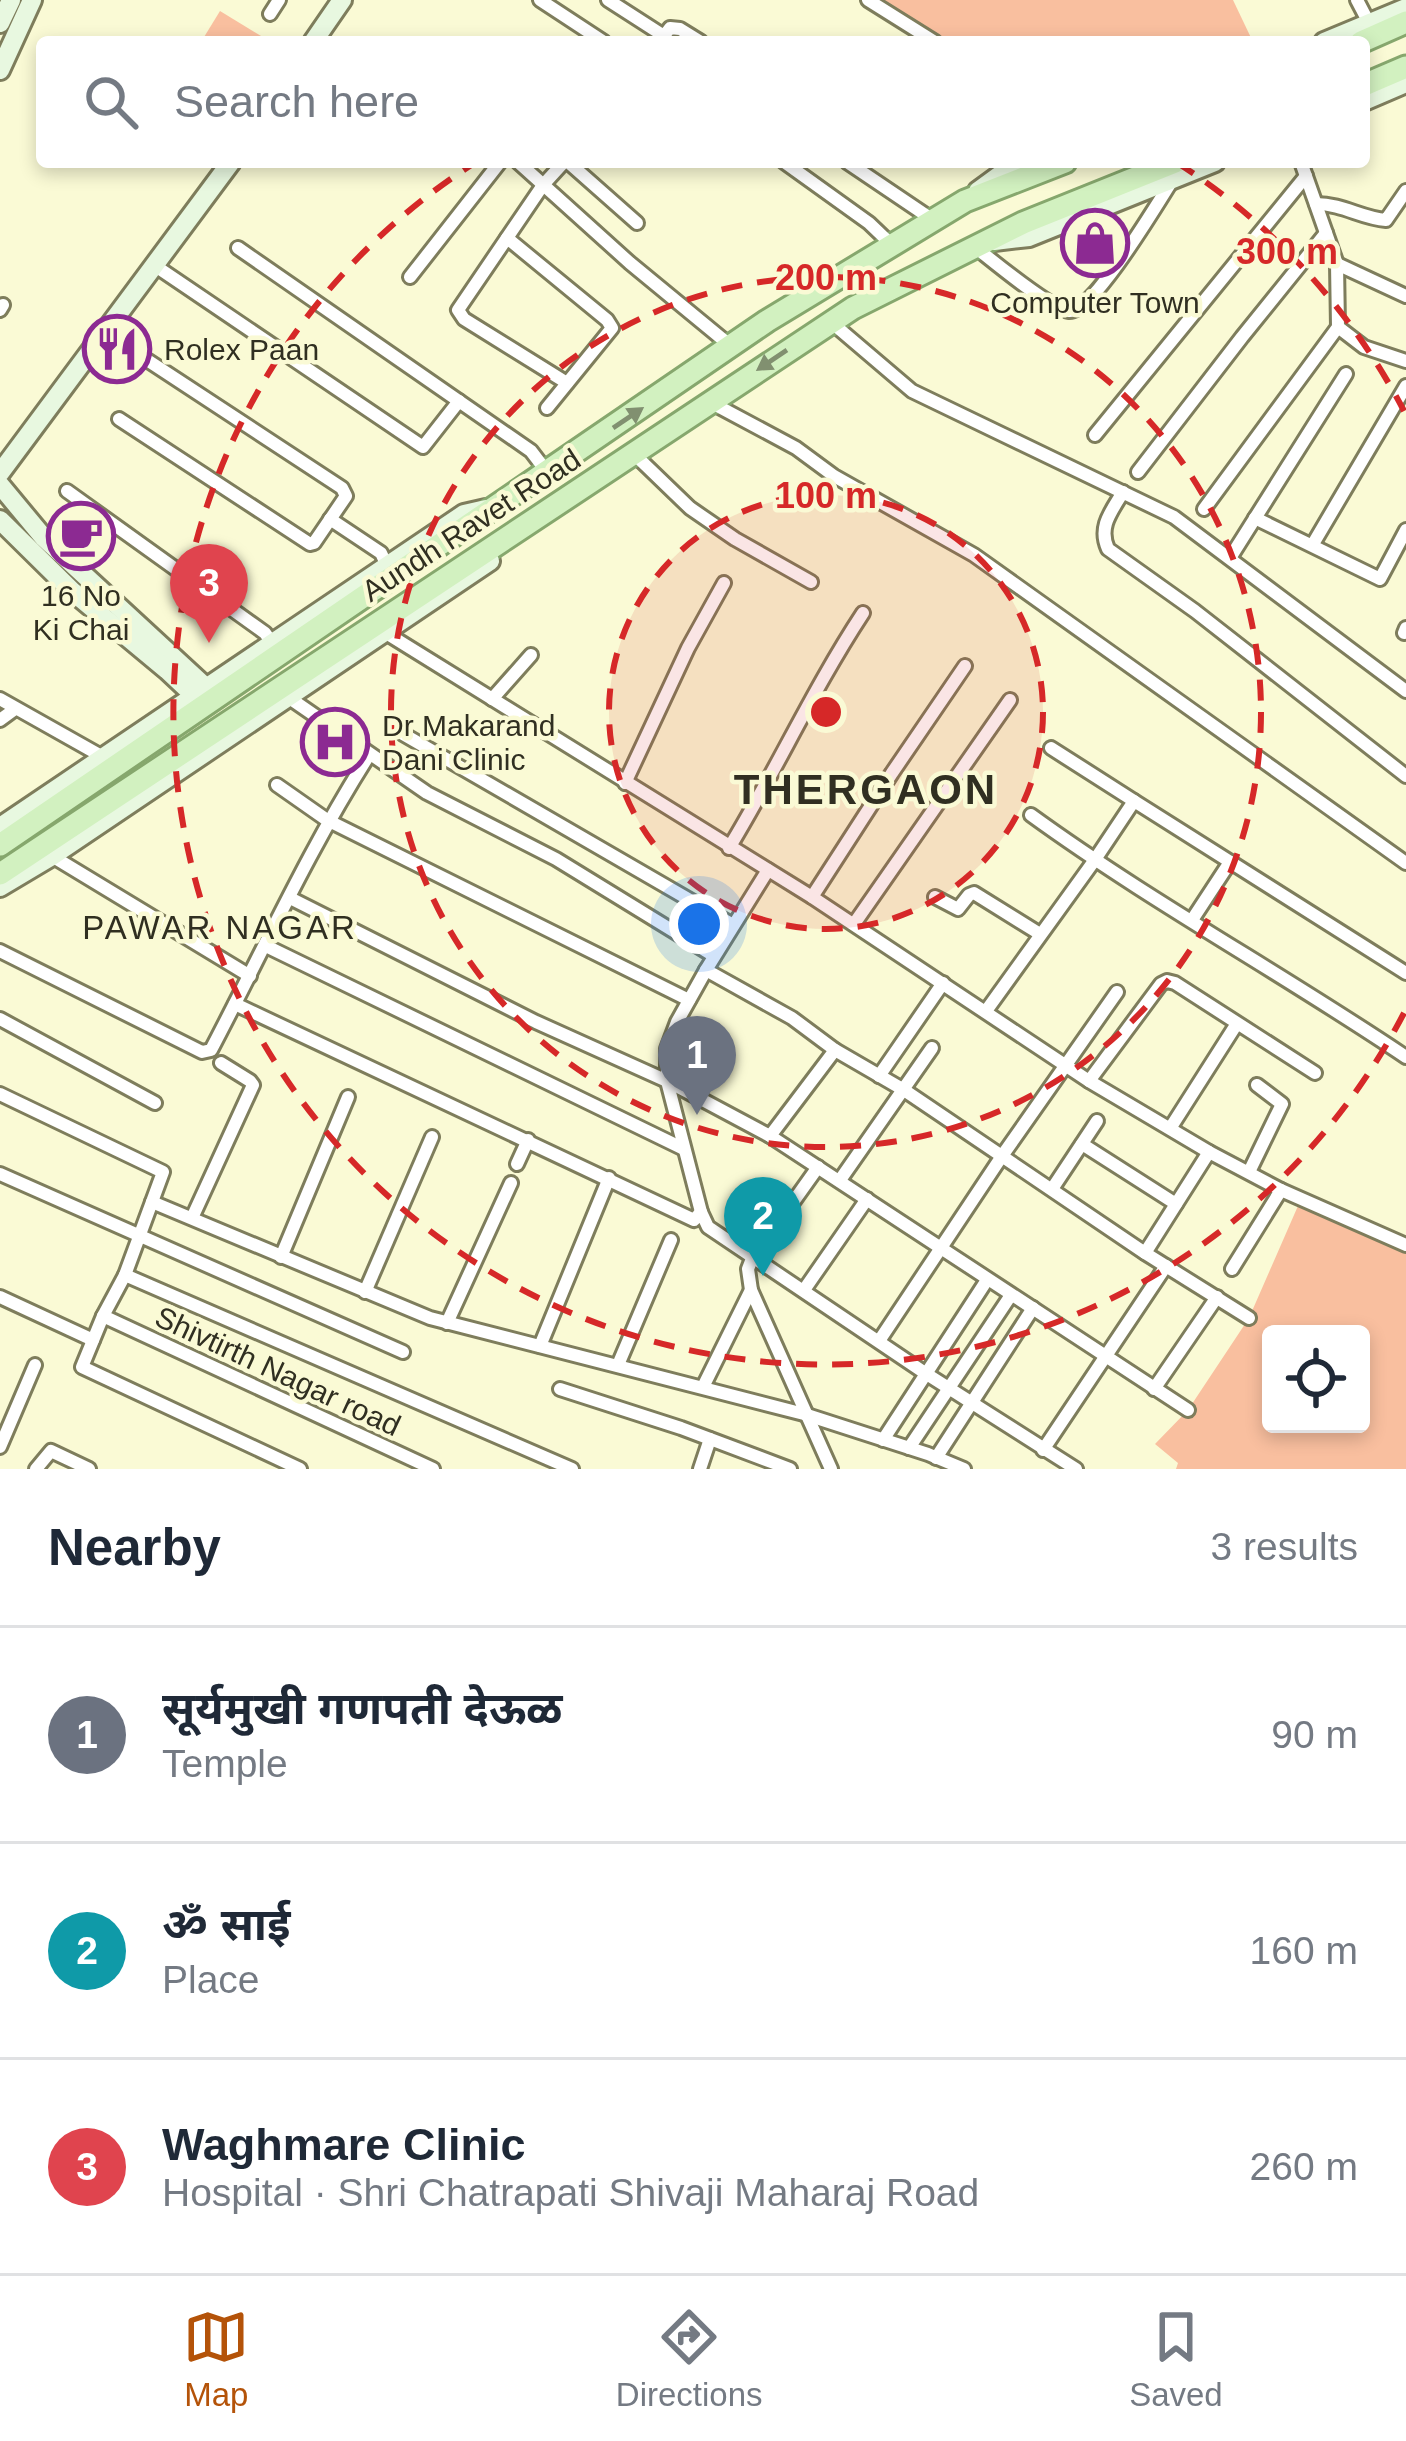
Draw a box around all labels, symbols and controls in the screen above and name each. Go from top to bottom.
search box [36,36,1370,168]
icon: search [78,69,144,135]
text: Search here [174,76,419,127]
shop icon: Computer Town [1060,208,1130,278]
text: 300 m [1236,231,1338,272]
text: 200 m [775,257,877,298]
place label: Computer Town [990,286,1200,319]
restaurant icon: Rolex Paan [82,314,152,384]
place label: Rolex Paan [164,333,319,366]
one-way arrow [756,348,788,371]
one-way arrow [612,407,645,429]
street label: Aundh Ravet Road [356,442,586,608]
text: 100 m [775,475,877,516]
cafe icon: 16 No Ki Chai [46,501,116,571]
pin: 3 [170,544,248,643]
place label: 16 No Ki Chai [33,579,129,646]
centre of rings [805,691,847,733]
hospital icon: Dr Makarand Dani Clinic [300,707,370,777]
place label: Dr Makarand Dani Clinic [382,709,555,776]
district label: THERGAON [734,766,998,813]
your location [669,894,729,954]
district label: PAWAR NAGAR [82,909,358,946]
pin: 1 [658,1016,736,1115]
pin: 2 [724,1177,802,1276]
street label: Shivtirth Nagar road [150,1300,406,1442]
map controls [1262,1325,1370,1433]
button: locate [1262,1325,1370,1433]
text: Nearby [48,1519,221,1576]
text: 3 results [1211,1525,1358,1568]
text: सूर्यमुखी गणपती देऊळ [162,1683,563,1734]
text: 1 [76,1713,98,1756]
text: 90 m [1271,1713,1358,1756]
text: Temple [162,1742,288,1785]
text: ॐ साई [162,1899,291,1950]
text: 2 [76,1929,98,1972]
text: 160 m [1250,1929,1358,1972]
text: Place [162,1958,260,2001]
text: Waghmare Clinic [162,2119,525,2170]
text: 3 [76,2145,98,2188]
text: 260 m [1250,2145,1358,2188]
text: Hospital · Shri Chatrapati Shivaji Maharaj Road [162,2171,979,2214]
tab: Map [183,2304,249,2414]
tab: Directions [616,2304,763,2414]
tab: Saved [1129,2304,1223,2414]

